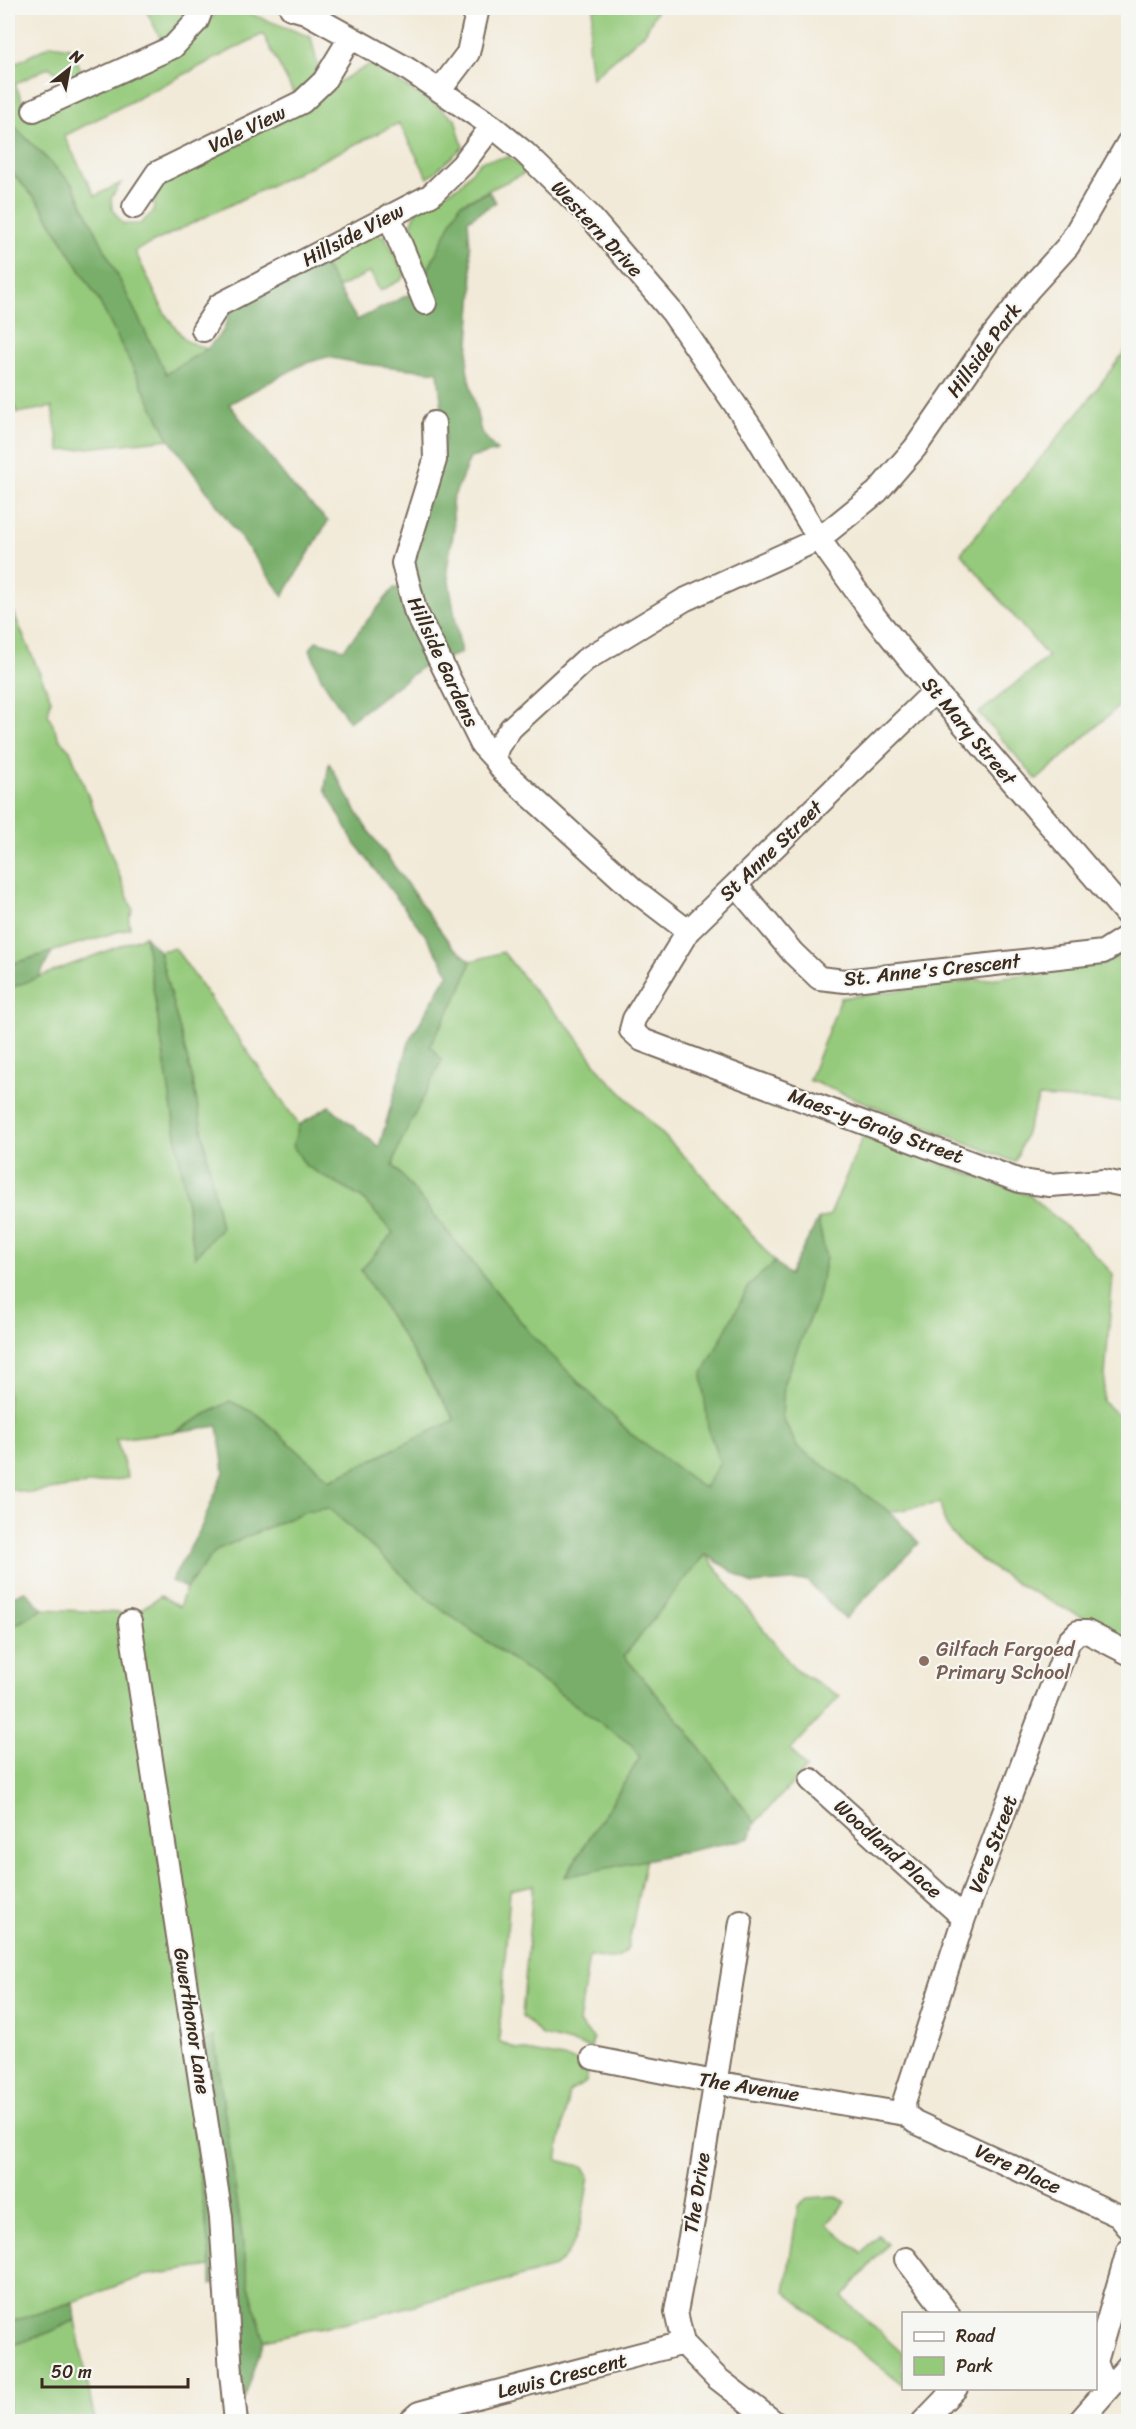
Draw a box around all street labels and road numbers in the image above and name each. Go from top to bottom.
street label: Vale View [202,95,292,163]
street label: Western Drive [542,172,652,286]
street label: Hillside View [295,193,411,277]
street label: Hillside Park [937,295,1031,405]
street label: Hillside Gardens [397,590,489,734]
street label: St Mary Street [913,669,1026,794]
street label: St Anne Street [711,791,832,910]
street label: St. Anne's Crescent [842,943,1023,997]
street label: Maes-y-Graig Street [783,1078,969,1174]
street label: Woodland Place [825,1790,951,1908]
street label: Vere Street [958,1790,1028,1898]
street label: Gwerthonor Lane [163,1945,221,2097]
street label: The Avenue [696,2062,802,2112]
street label: Vere Place [969,2134,1067,2204]
street label: The Drive [673,2150,721,2236]
street label: Lewis Crescent [493,2343,631,2409]

